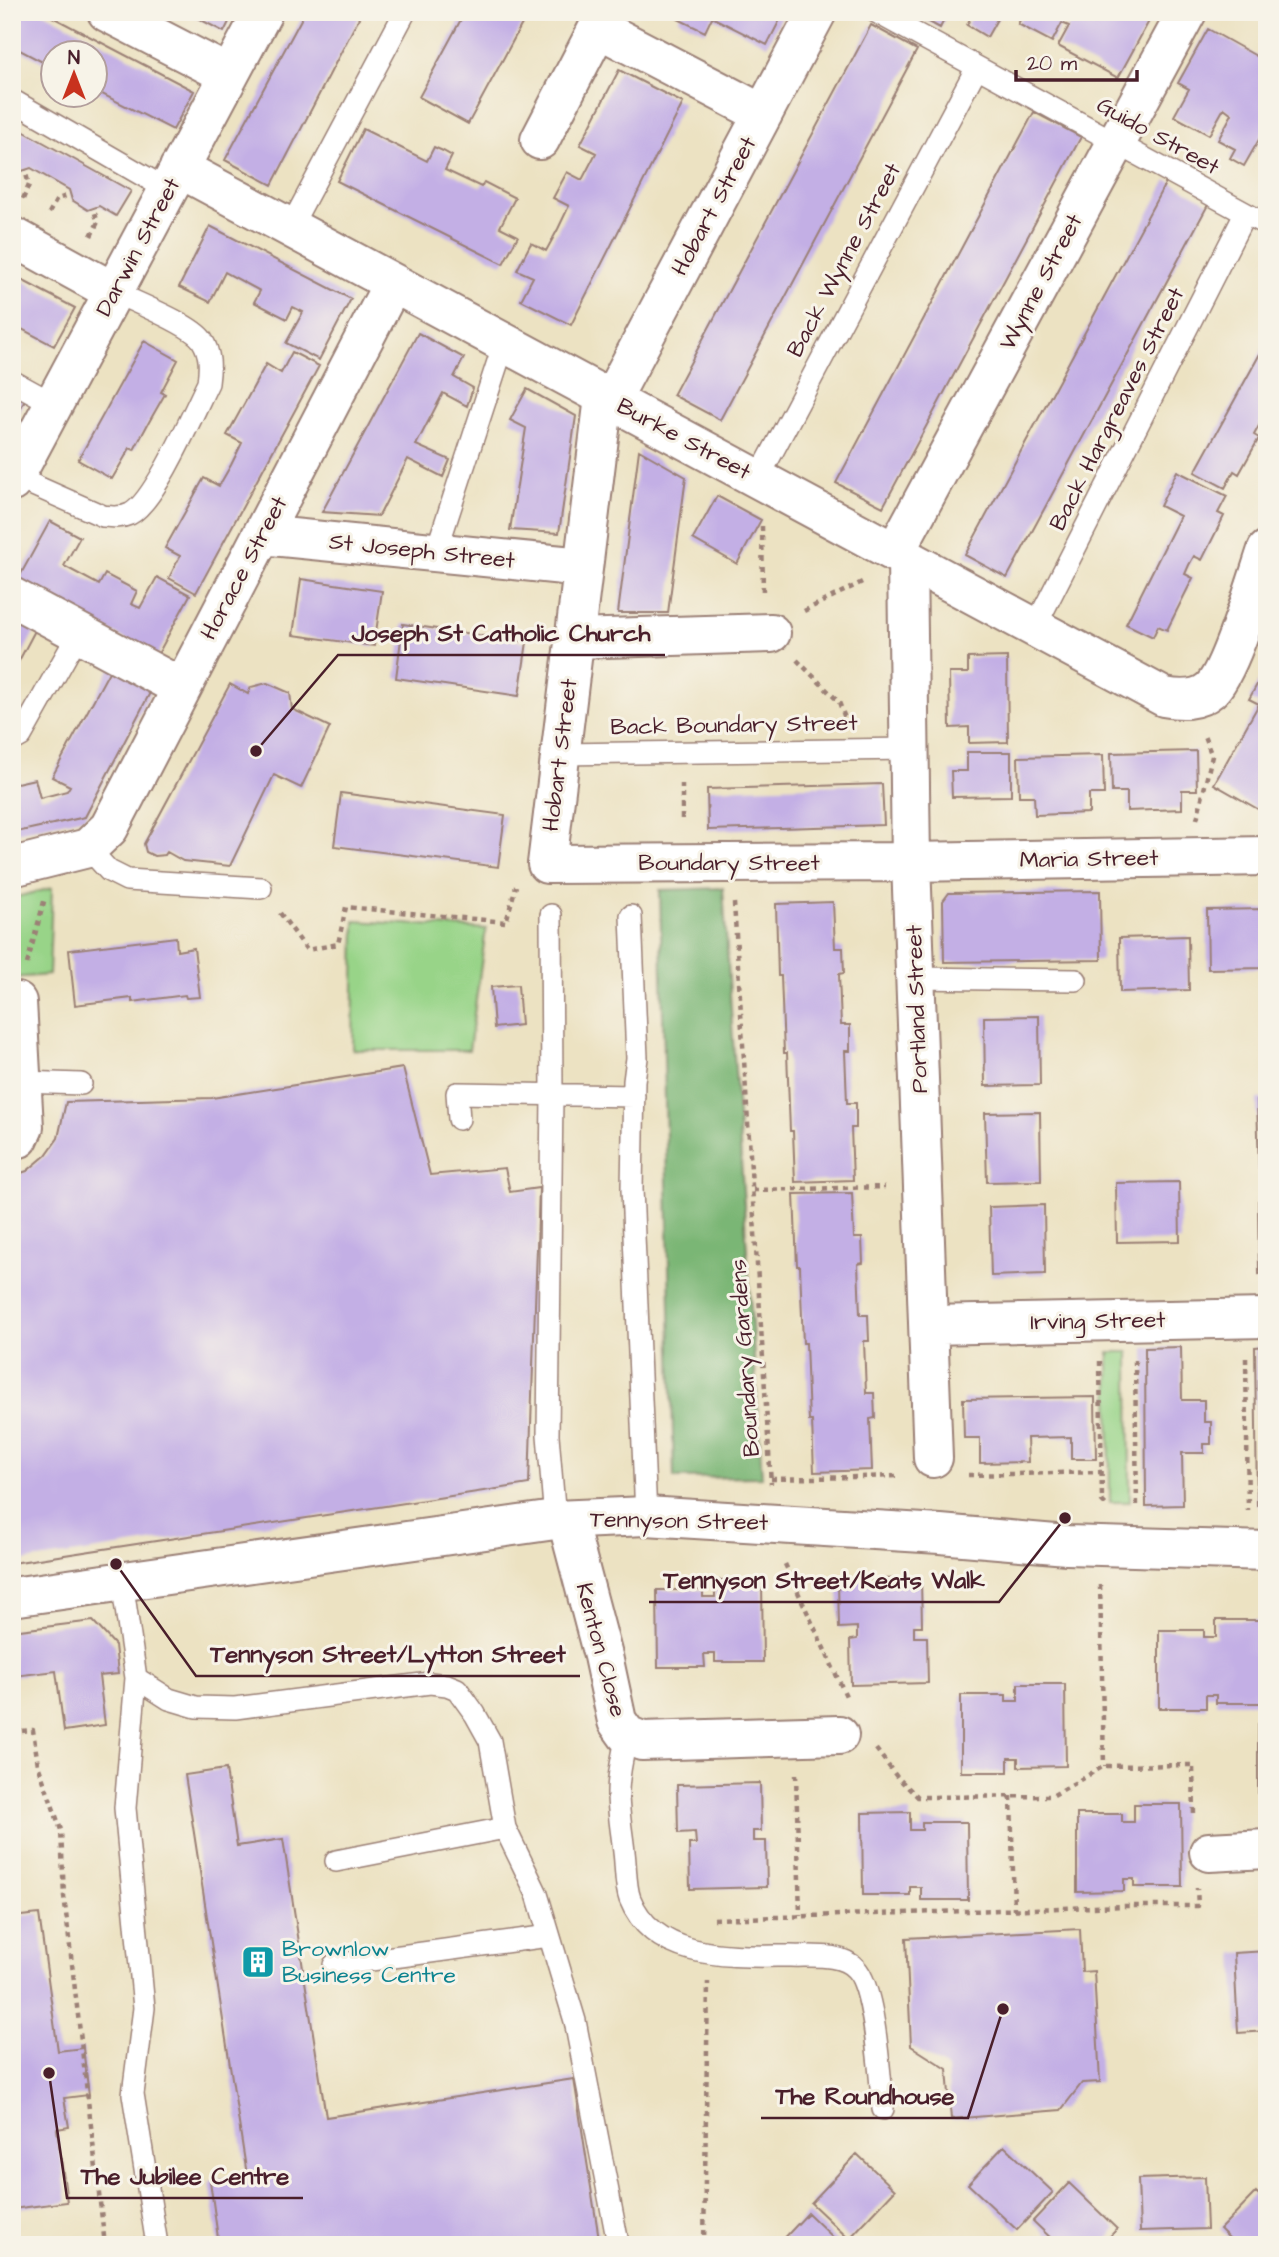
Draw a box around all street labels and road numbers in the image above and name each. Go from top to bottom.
street label: Guido Street [1091,89,1226,183]
street label: Hobart Street [664,130,765,281]
street label: Back Wynne Street [779,157,910,363]
street label: Darwin Street [88,171,188,322]
street label: Wynne Street [992,208,1092,356]
street label: Back Hargreaves Street [1042,281,1194,537]
street label: Burke Street [611,390,757,488]
street label: Horace Street [193,490,296,645]
street label: St Joseph Street [327,525,517,577]
street label: Hobart Street [535,676,585,833]
street label: Back Boundary Street [610,707,859,744]
street label: Maria Street [1019,842,1159,876]
street label: Boundary Street [638,847,820,880]
street label: Portland Street [898,924,936,1094]
street label: Boundary Gardens [722,1258,769,1458]
street label: Irving Street [1030,1304,1167,1339]
street label: Tennyson Street [589,1503,769,1540]
street label: Kenton Close [568,1579,634,1721]

